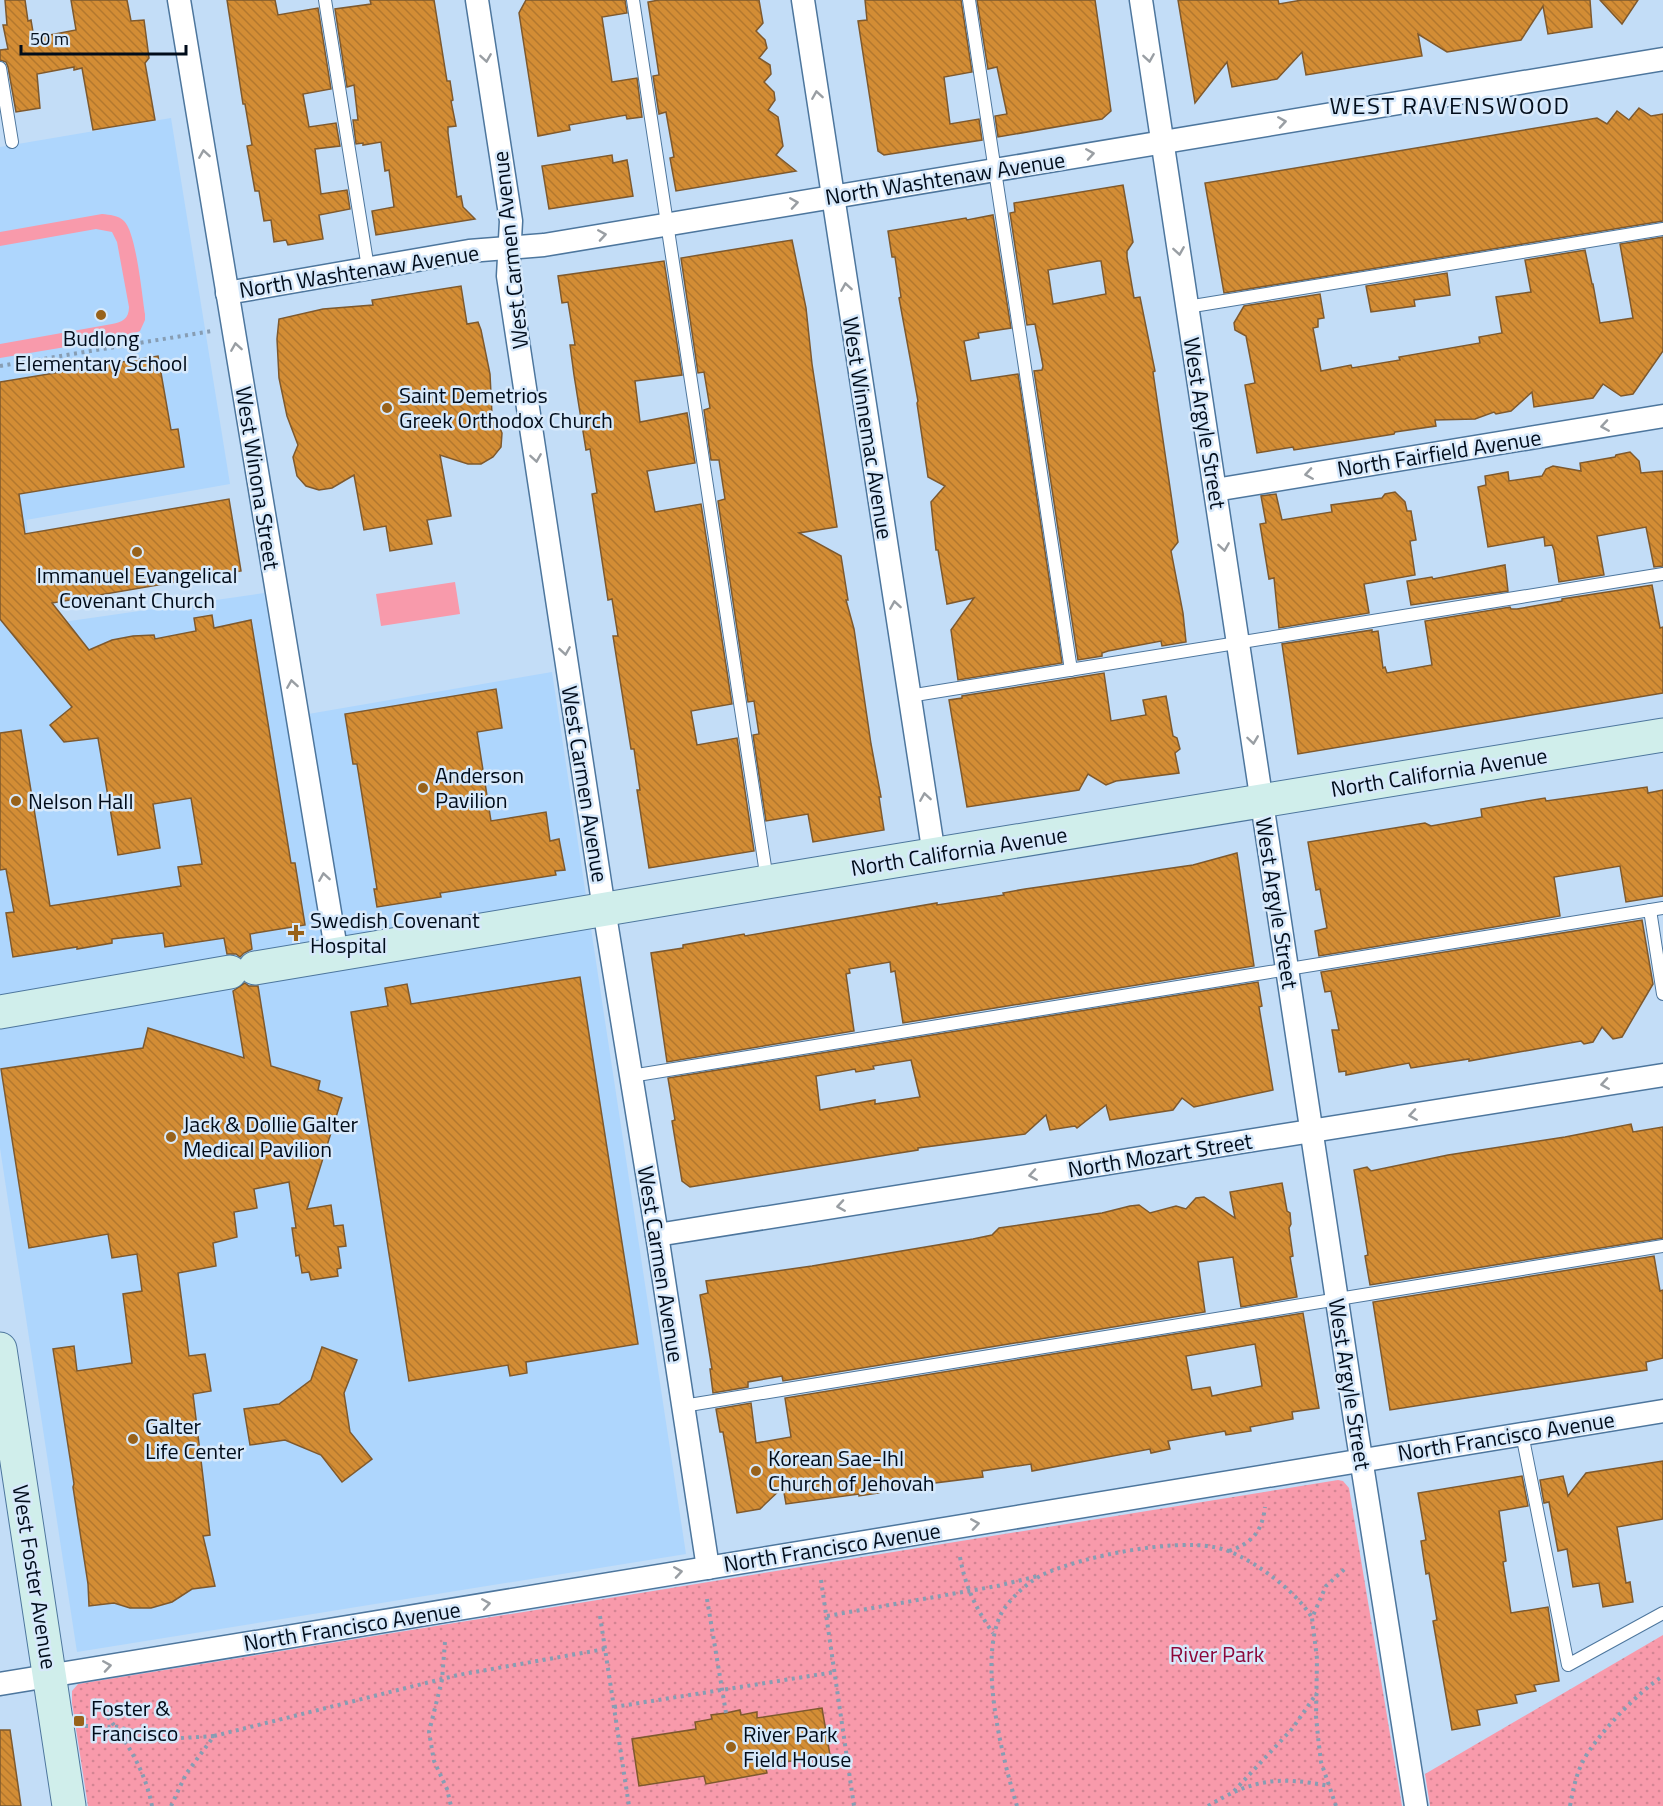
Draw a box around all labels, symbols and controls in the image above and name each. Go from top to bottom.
scale bar [21,18,186,56]
text: 50 m [30,25,69,52]
one-way arrow [479,53,491,62]
one-way arrow [1143,53,1155,62]
district label: WEST RAVENSWOOD [1329,87,1571,123]
one-way arrow [812,90,824,99]
one-way arrow [1277,116,1287,129]
street label: North Washtenaw Avenue [823,142,1067,214]
one-way arrow [1084,148,1094,161]
one-way arrow [199,150,211,159]
street label: West Carmen Avenue [483,150,537,350]
one-way arrow [789,198,799,210]
one-way arrow [596,229,606,242]
street label: North Washtenaw Avenue [237,235,481,307]
one-way arrow [1172,246,1184,255]
one-way arrow [841,283,853,292]
marker: Budlong Elementary School [94,308,108,322]
street label: West Winnemac Avenue [834,314,902,542]
place label: Budlong Elementary School [14,321,188,380]
street label: West Argyle Street [1175,335,1235,511]
one-way arrow [230,342,243,352]
place label: Saint Demetrios Greek Orthodox Church [399,378,613,437]
street label: West Winona Street [227,384,289,572]
marker: Saint Demetrios Greek Orthodox Church [380,401,394,415]
one-way arrow [1601,419,1610,431]
street label: North Fairfield Avenue [1334,420,1544,486]
one-way arrow [529,454,541,463]
one-way arrow [1305,468,1314,480]
one-way arrow [1217,543,1229,552]
marker: Immanuel Evangelical Covenant Church [130,545,144,559]
place label: Immanuel Evangelical Covenant Church [37,558,237,617]
one-way arrow [889,600,902,610]
one-way arrow [558,647,570,656]
one-way arrow [286,680,299,690]
street label: West Carmen Avenue [553,683,617,885]
one-way arrow [1246,735,1258,745]
street label: North California Avenue [1328,738,1550,806]
place label: Anderson Pavilion [435,758,524,817]
marker: Anderson Pavilion [416,781,430,795]
place label: Nelson Hall [28,784,134,818]
one-way arrow [919,793,931,802]
marker: Nelson Hall [9,794,23,808]
street label: West Argyle Street [1247,815,1307,991]
street label: North California Avenue [848,817,1070,885]
one-way arrow [318,872,330,881]
place label: Swedish Covenant Hospital [310,903,480,962]
marker: Swedish Covenant Hospital [287,924,305,942]
one-way arrow [1601,1077,1611,1090]
place label: Jack & Dollie Galter Medical Pavilion [183,1107,359,1166]
one-way arrow [1408,1108,1417,1120]
street label: North Mozart Street [1065,1124,1255,1186]
marker: Jack & Dollie Galter Medical Pavilion [164,1130,178,1144]
street label: West Carmen Avenue [629,1163,693,1365]
one-way arrow [1029,1168,1039,1181]
one-way arrow [836,1199,846,1211]
street label: West Argyle Street [1320,1296,1380,1472]
street label: North Francisco Avenue [1395,1402,1617,1470]
place label: Galter Life Center [145,1409,245,1468]
marker: Galter Life Center [126,1432,140,1446]
place label: Korean Sae-Ihl Church of Jehovah [768,1441,935,1500]
marker: Korean Sae-Ihl Church of Jehovah [749,1464,763,1478]
street label: West Foster Avenue [4,1482,66,1672]
street label: North Francisco Avenue [721,1513,943,1581]
one-way arrow [970,1518,979,1530]
one-way arrow [674,1567,683,1579]
street label: North Francisco Avenue [241,1592,463,1660]
one-way arrow [481,1598,491,1611]
park label: River Park [1170,1637,1265,1671]
one-way arrow [103,1661,112,1673]
place label: Foster & Francisco [91,1691,178,1750]
marker: Foster & Francisco [72,1714,86,1728]
place label: River Park Field House [743,1717,851,1776]
marker: River Park Field House [724,1740,738,1754]

